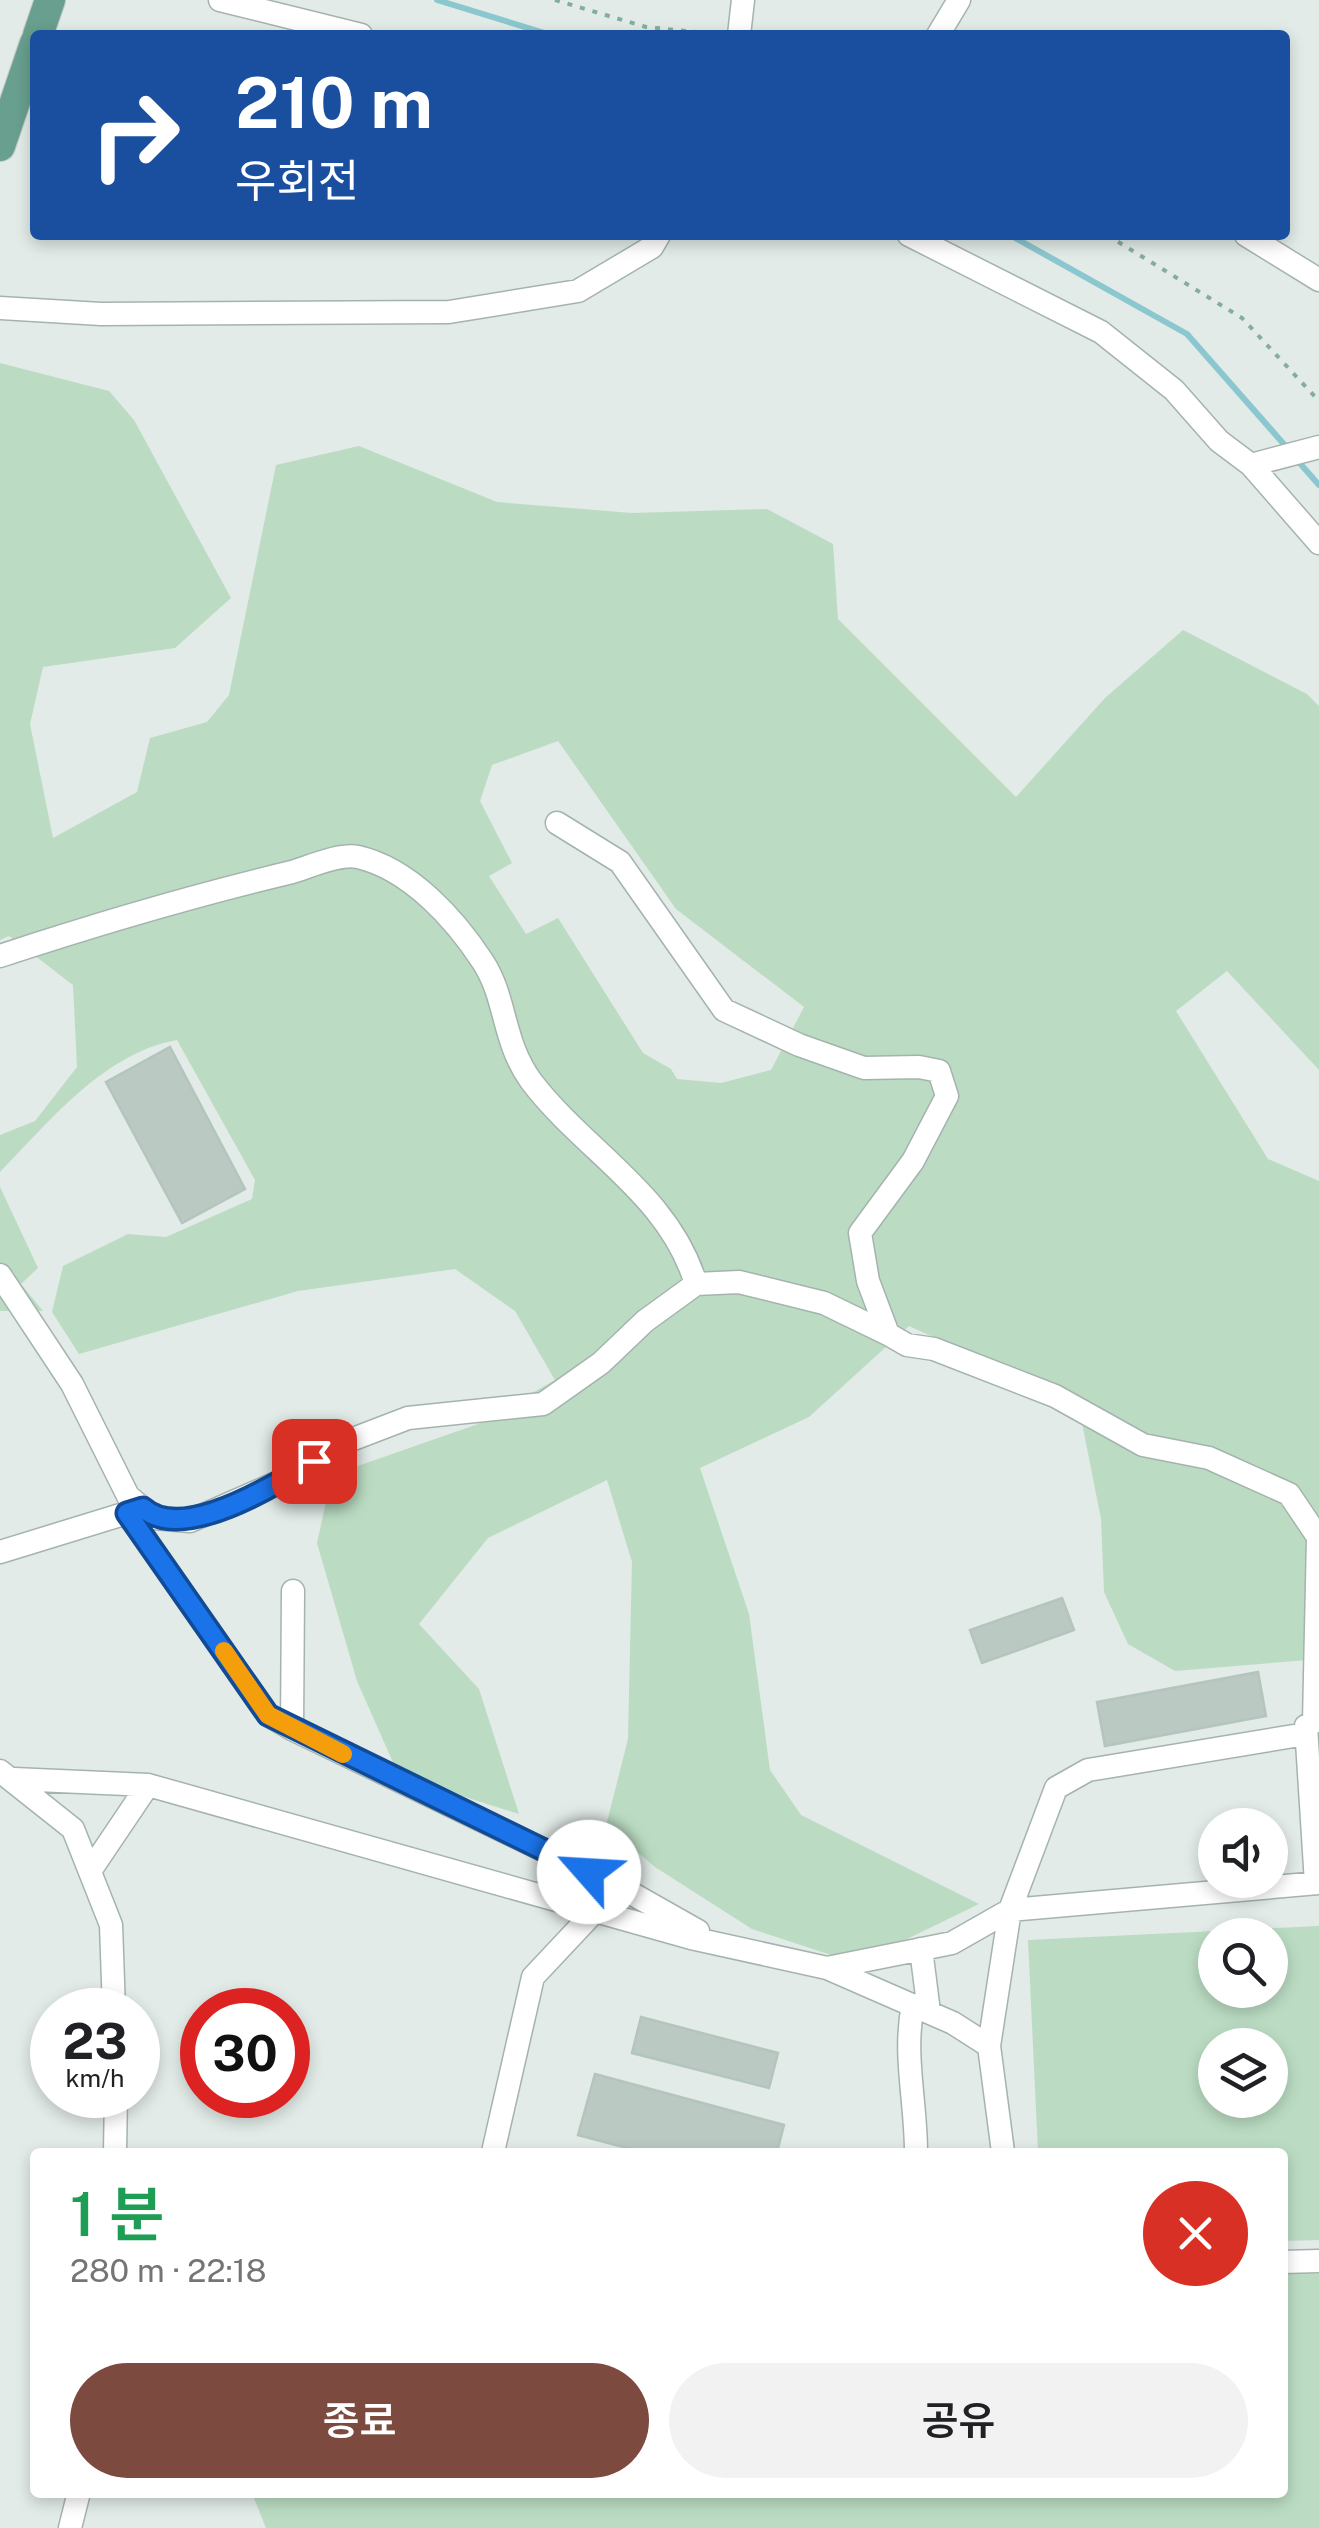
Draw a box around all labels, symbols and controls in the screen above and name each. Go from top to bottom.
text: 210 m [235,61,433,144]
icon: right [70,70,200,200]
text: 우회전 [235,154,359,207]
pin [272,1419,357,1504]
icon: arrive [287,1434,342,1489]
map controls [1198,1808,1288,2118]
button: sound [1198,1808,1288,1898]
position arrow [537,1820,641,1924]
button: search [1198,1918,1288,2008]
speed limit sign: 30 [180,1988,310,2118]
text: 23 [62,2011,128,2070]
button: layers [1198,2028,1288,2118]
text: km/h [66,2063,124,2093]
text: 1 분 [70,2179,164,2250]
button: close [1143,2181,1248,2286]
text: 280 m · 22:18 [70,2252,266,2289]
button: 종료 [70,2363,649,2478]
button: 공유 [669,2363,1248,2478]

